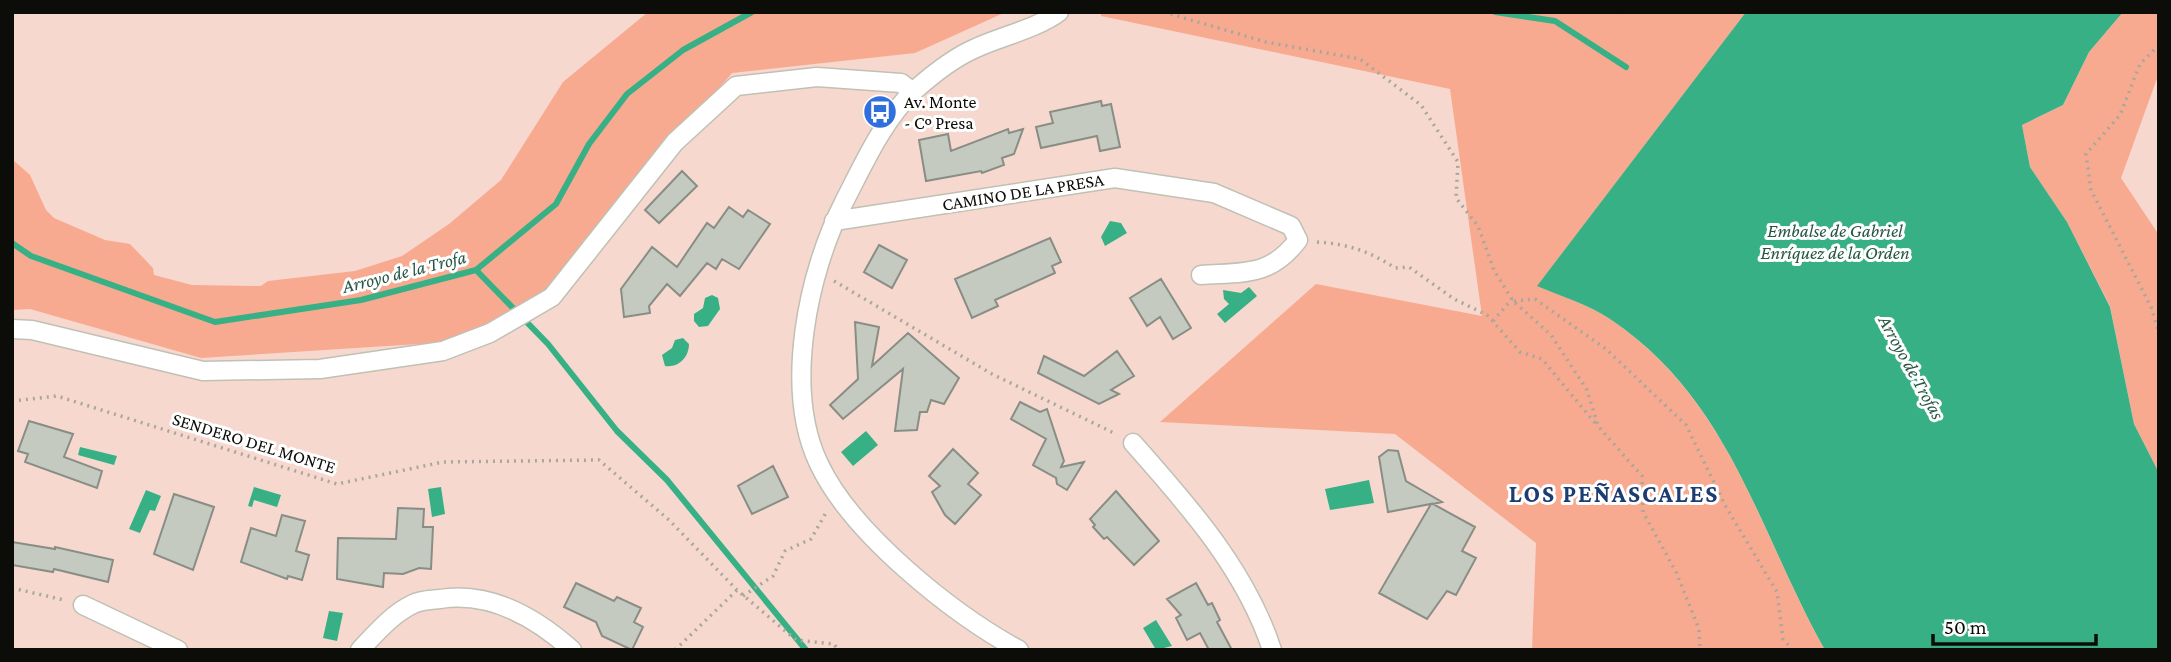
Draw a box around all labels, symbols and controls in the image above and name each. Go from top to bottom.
place label: Av. Monte - Cº Presa [904,92,976,133]
bus stop icon: Av. Monte - Cº Presa [861,93,899,131]
street label: CAMINO DE LA PRESA [941,169,1106,215]
water label: Embalse de Gabriel Enríquez de la Orden [1760,220,1910,263]
water label: Arroyo de la Trofa [339,246,468,297]
water label: Arroyo de Trofas [1874,311,1949,423]
street label: SENDERO DEL MONTE [170,409,338,477]
district label: LOS PEÑASCALES [1509,480,1719,507]
scale bar [1933,602,2096,646]
text: 50 m [1944,615,1987,639]

